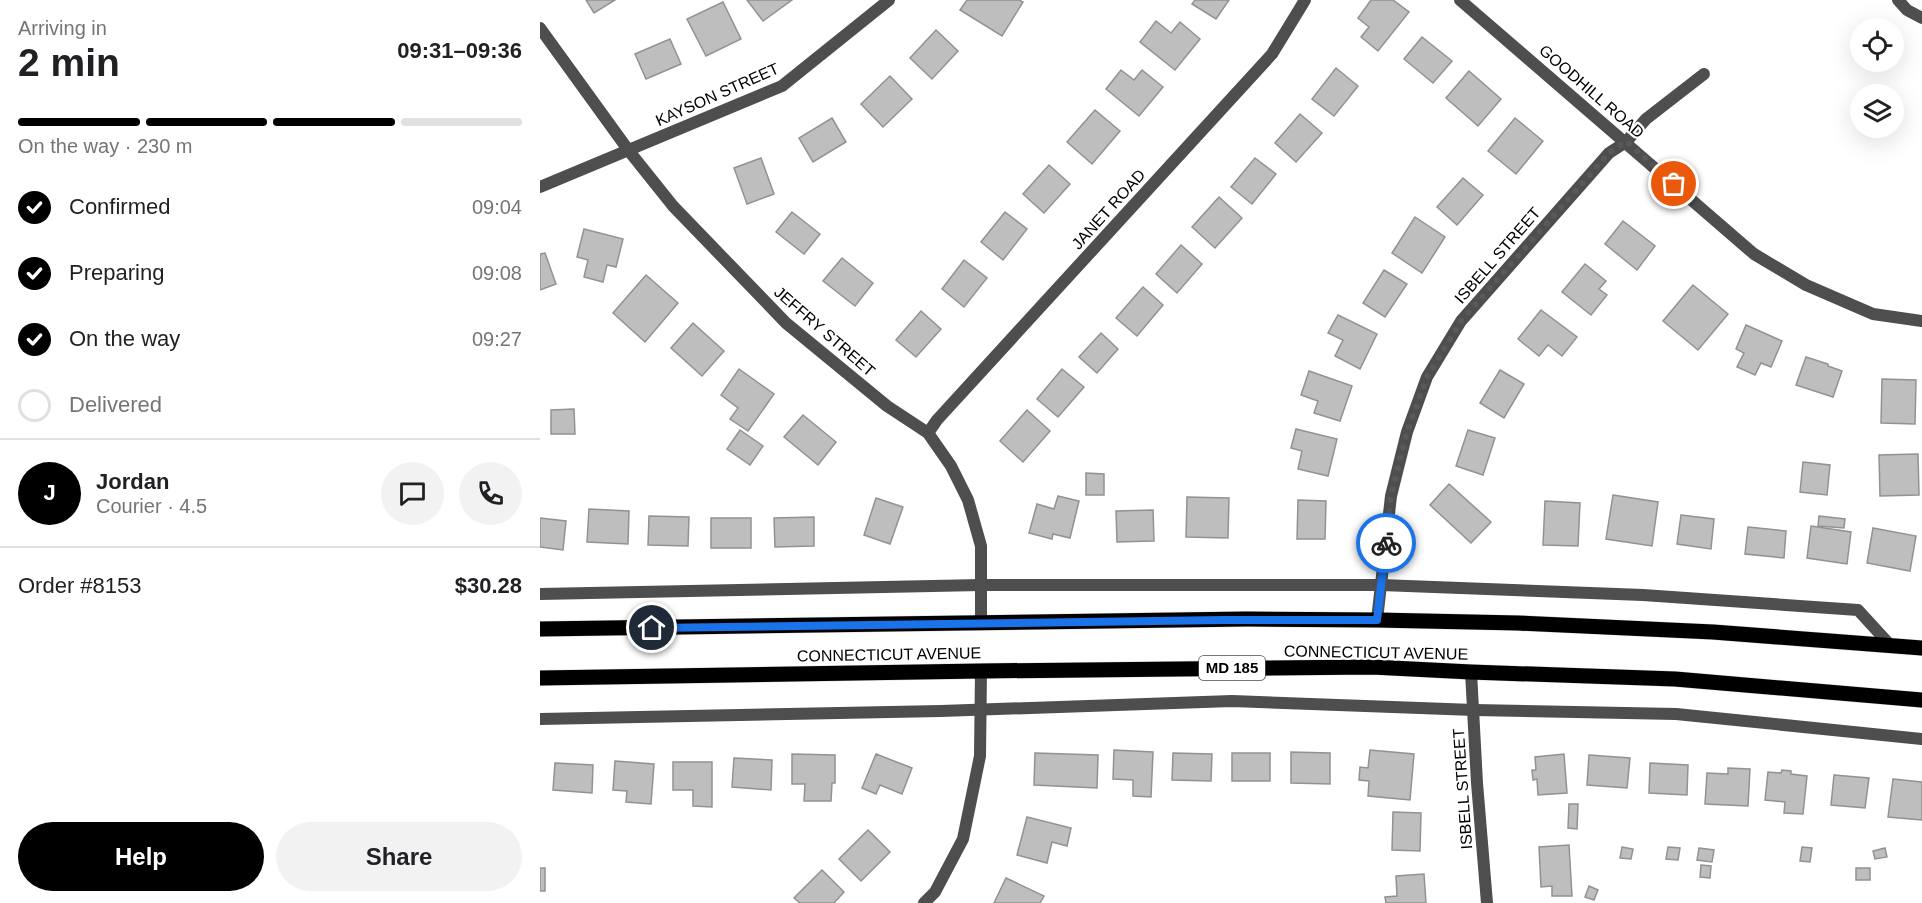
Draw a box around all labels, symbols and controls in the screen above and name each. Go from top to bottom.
text: Arriving in [18,17,107,39]
map controls [1850,18,1904,138]
button: locate [1850,18,1904,72]
text: 09:31–09:36 [397,38,522,63]
text: 2 min [18,41,120,84]
street label: GOODHILL ROAD [1536,41,1647,141]
street label: KAYSON STREET [653,60,782,129]
button: layers [1850,84,1904,138]
text: On the way · 230 m [18,135,193,157]
pin [1648,158,1699,209]
street label: JANET ROAD [1068,166,1149,253]
icon: bag [1657,167,1690,200]
icon: check [18,191,51,224]
text: Confirmed [69,194,170,219]
text: 09:04 [472,196,522,218]
street label: ISBELL STREET [1451,204,1544,307]
icon: check [18,257,51,290]
text: Preparing [69,260,164,285]
text: 09:08 [472,262,522,284]
street label: JEFFRY STREET [771,283,879,380]
icon: check [18,323,51,356]
text: On the way [69,326,180,351]
text: 09:27 [472,328,522,350]
text: Delivered [69,392,162,417]
button: chat [381,462,444,525]
button: phone [459,462,522,525]
text: Jordan [96,469,169,494]
text: J [43,480,56,505]
text: Courier · 4.5 [96,495,207,517]
courier [1356,513,1416,573]
icon: bike [1370,527,1403,560]
text: Order #8153 [18,573,142,598]
text: $30.28 [455,573,522,598]
pin [626,602,677,653]
icon: home [635,611,668,644]
street label: CONNECTICUT AVENUE [1284,642,1468,663]
street label: CONNECTICUT AVENUE [797,644,981,665]
road number: MD 185 [1199,656,1265,680]
street label: ISBELL STREET [1450,728,1475,850]
button: Help [18,822,264,891]
button: Share [276,822,522,891]

